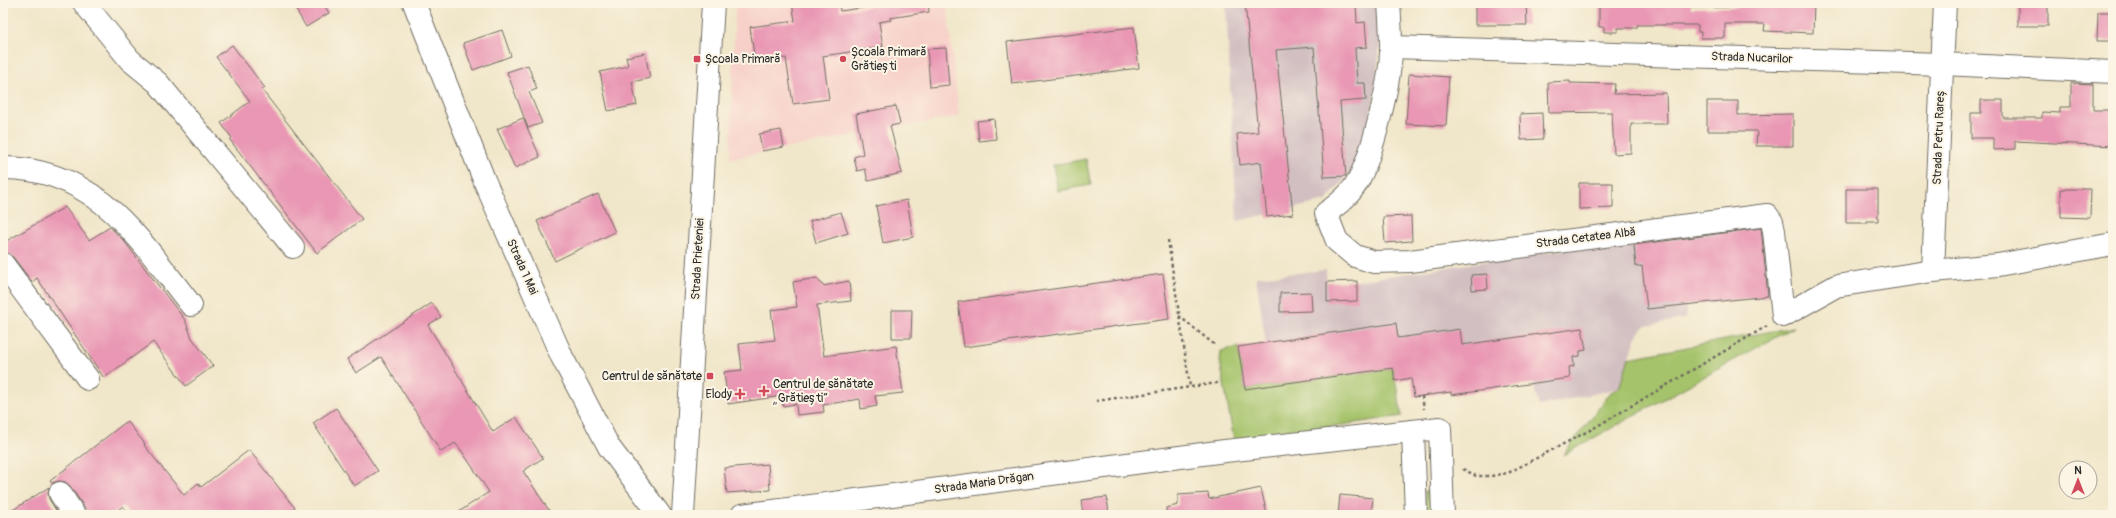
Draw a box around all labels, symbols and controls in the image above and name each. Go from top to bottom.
place label: Școala Primară Grătiești [851,45,927,74]
street label: Strada Nucarilor [1711,49,1794,67]
place label: Școala Primară [705,52,781,67]
marker: Școala Primară [692,54,702,64]
marker: Școala Primară Grătiești [838,54,848,64]
street label: Strada Petru Rareș [1930,89,1948,185]
street label: Strada Prieteniei [688,218,708,300]
street label: Strada Cetatea Albă [1535,224,1637,252]
street label: Strada 1 Mai [503,237,541,297]
place label: Centrul de sănătate [602,369,702,384]
marker: Centrul de sănătate [705,371,715,381]
place label: Centrul de sănătate „Grătiești“ [773,377,873,406]
marker: Centrul de sănătate „Grătiești“ [758,385,770,397]
place label: Elody [705,387,732,402]
marker: Elody [735,389,745,399]
north arrow [2058,460,2098,500]
text: N [2074,464,2082,477]
street label: Strada Maria Drăgan [933,469,1035,497]

